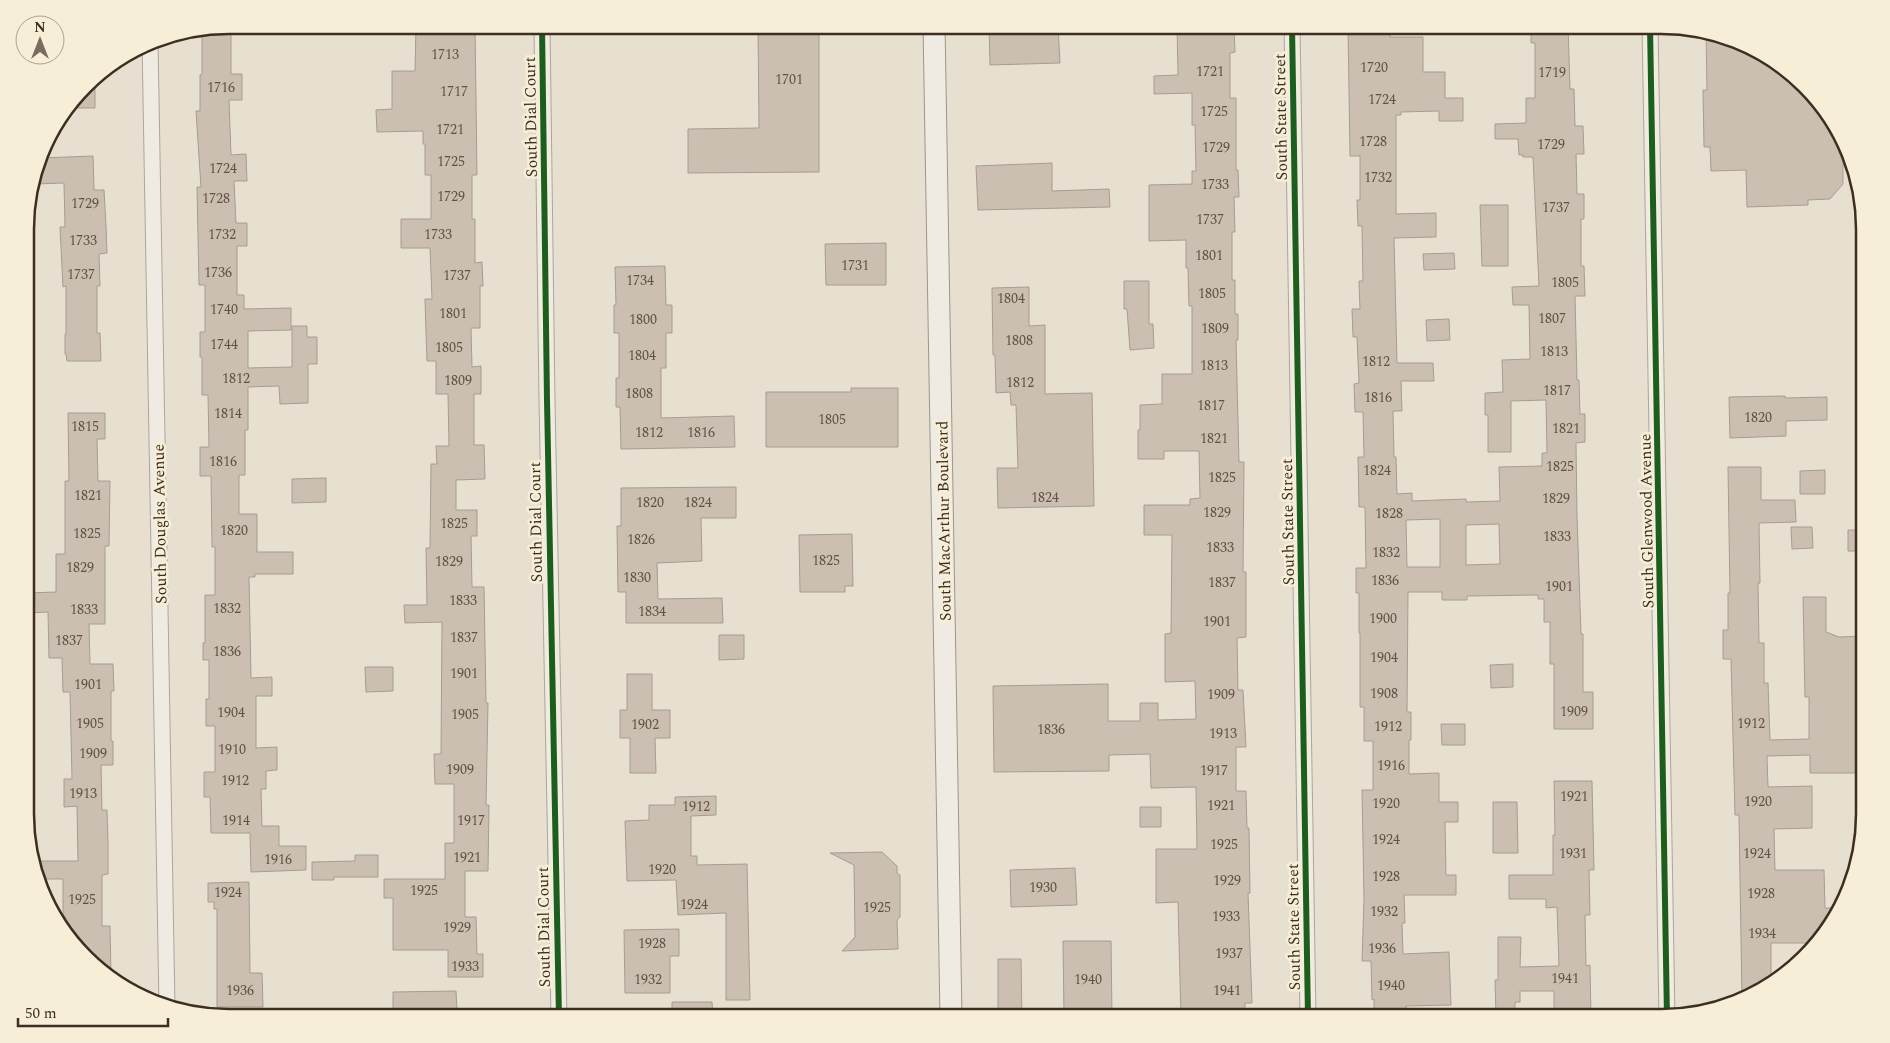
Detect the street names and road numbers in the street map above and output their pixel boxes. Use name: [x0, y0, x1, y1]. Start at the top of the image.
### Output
street label: South State Street: [1268, 53, 1294, 181]
street label: South Dial Court: [518, 56, 544, 177]
street label: South MacArthur Boulevard: [930, 421, 958, 621]
street label: South Glenwood Avenue: [1633, 434, 1661, 608]
street label: South Douglas Avenue: [147, 444, 173, 604]
street label: South State Street: [1275, 458, 1301, 586]
street label: South Dial Court: [523, 461, 549, 582]
street label: South State Street: [1281, 863, 1307, 991]
street label: South Dial Court: [531, 866, 557, 987]

